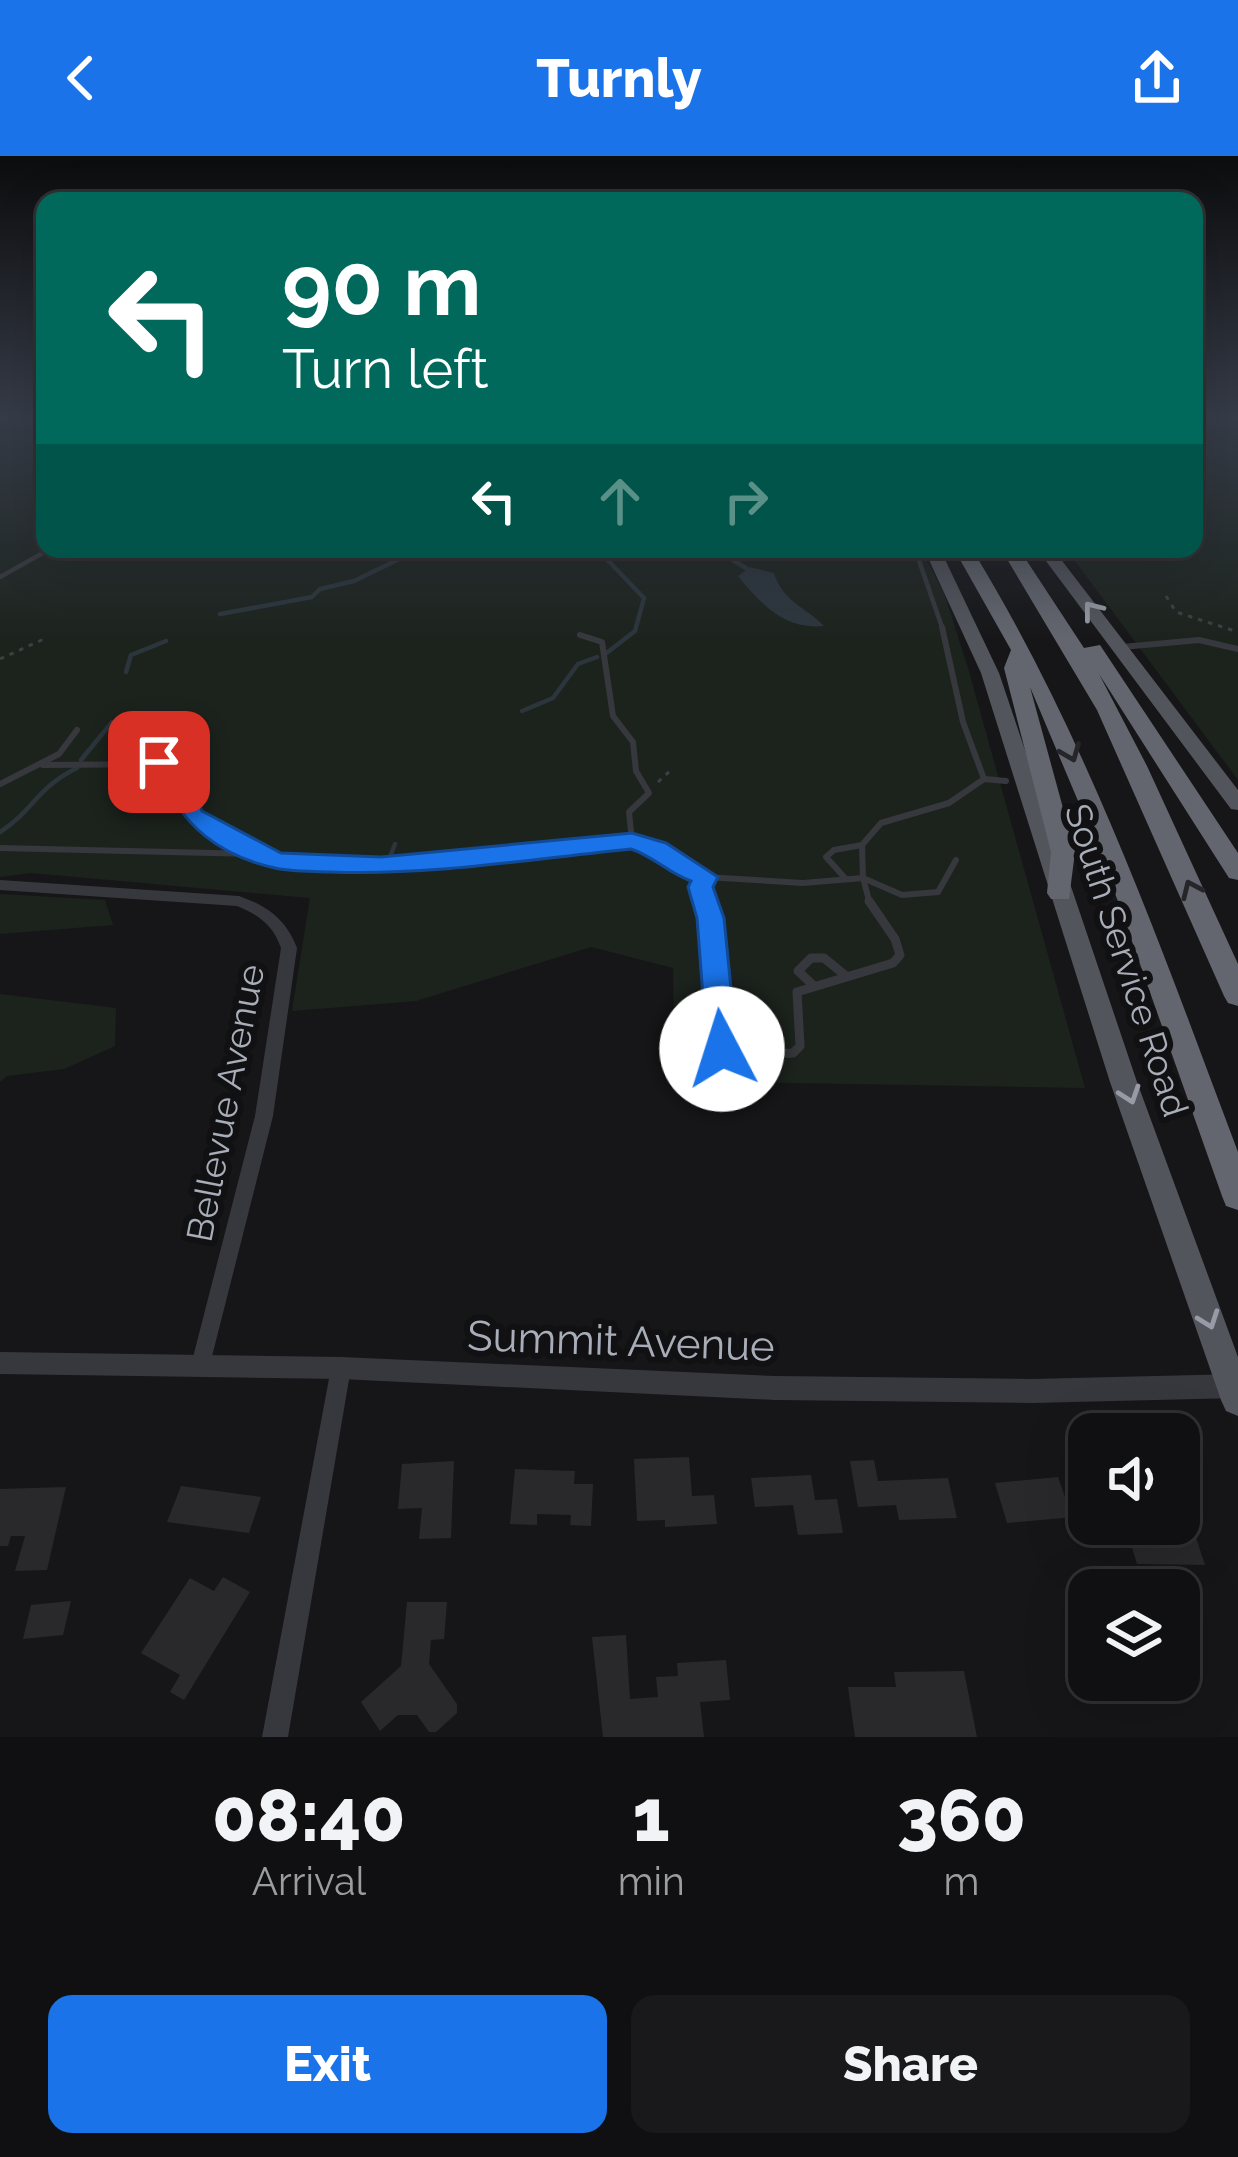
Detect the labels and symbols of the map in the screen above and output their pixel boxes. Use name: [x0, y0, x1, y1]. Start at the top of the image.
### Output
one-way arrow: [1085, 602, 1106, 624]
pin: [108, 711, 210, 813]
one-way arrow: [1057, 741, 1081, 762]
street label: South Service Road: [1057, 799, 1197, 1121]
one-way arrow: [1181, 880, 1205, 901]
street label: Bellevue Avenue: [178, 961, 272, 1245]
position arrow: [659, 986, 785, 1112]
one-way arrow: [1116, 1083, 1140, 1104]
one-way arrow: [1195, 1308, 1219, 1329]
street label: Summit Avenue: [466, 1311, 776, 1371]

